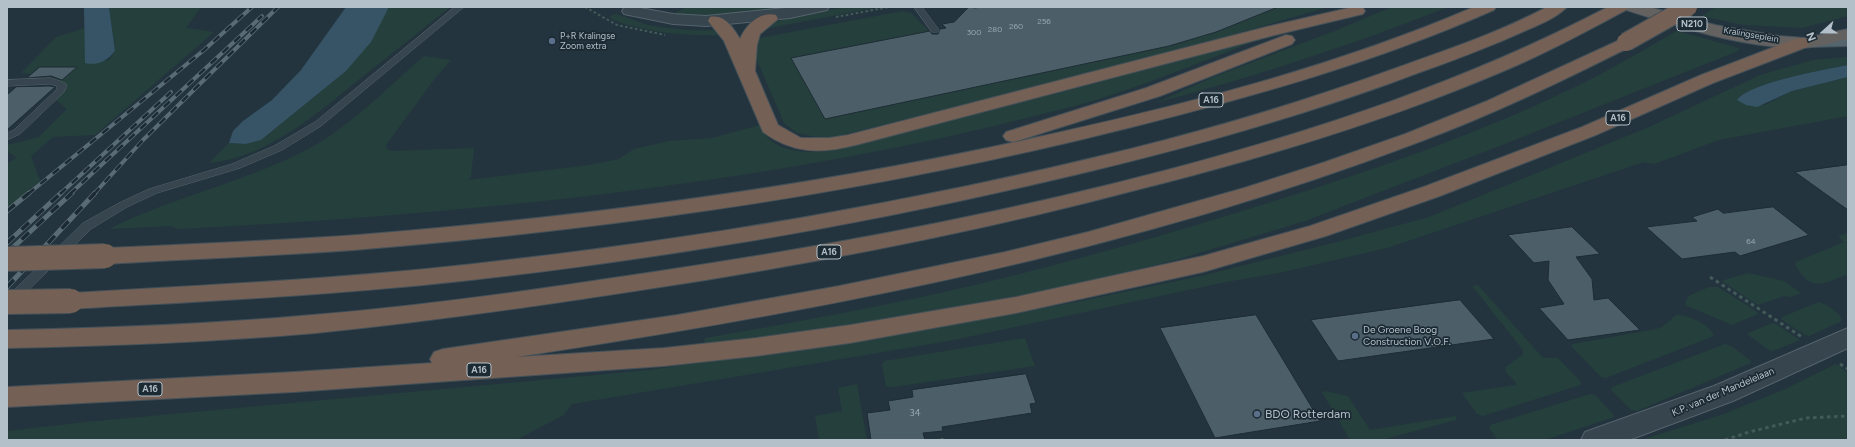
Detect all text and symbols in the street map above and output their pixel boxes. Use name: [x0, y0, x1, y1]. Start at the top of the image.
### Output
north arrow: [1803, 12, 1843, 52]
house number: 256: [1037, 17, 1051, 27]
road number: N210: [1677, 17, 1707, 31]
house number: 260: [1009, 22, 1023, 32]
house number: 280: [988, 25, 1002, 35]
street label: Kralingseplein: [1723, 25, 1779, 45]
house number: 300: [967, 28, 981, 38]
text: N: [1804, 30, 1819, 43]
place label: P+R Kralingse Zoom extra: [560, 31, 615, 52]
marker: P+R Kralingse Zoom extra: [547, 36, 557, 46]
road number: A16: [1199, 93, 1223, 107]
road number: A16: [1606, 111, 1630, 125]
house number: 64: [1746, 237, 1756, 247]
road number: A16: [817, 245, 841, 259]
place label: De Groene Boog Construction V.O.F.: [1363, 324, 1451, 348]
marker: De Groene Boog Construction V.O.F.: [1350, 331, 1360, 341]
road number: A16: [467, 363, 491, 377]
street label: K.P. van der Mandelelaan: [1670, 365, 1776, 419]
road number: A16: [138, 382, 162, 396]
house number: 34: [909, 407, 921, 419]
place label: BDO Rotterdam: [1265, 407, 1350, 421]
marker: BDO Rotterdam: [1252, 409, 1262, 419]

